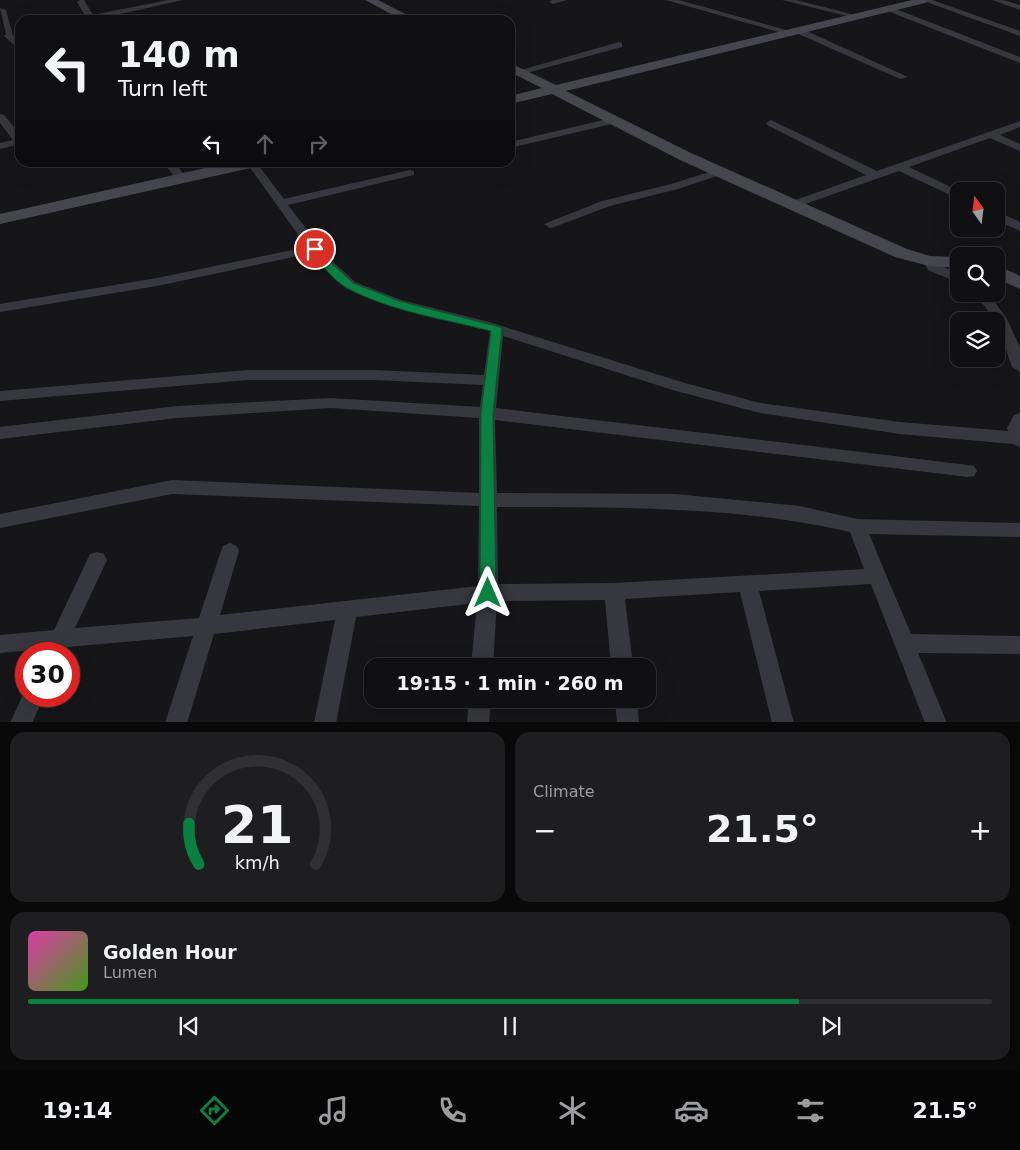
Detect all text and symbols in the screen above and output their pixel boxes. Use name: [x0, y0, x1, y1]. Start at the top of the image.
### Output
icon: left: [35, 35, 100, 100]
text: 140 m: [118, 35, 240, 75]
text: Turn left: [118, 76, 207, 101]
icon: left: [198, 130, 226, 158]
icon: ahead: [251, 130, 279, 158]
icon: right: [304, 130, 332, 158]
north arrow: [950, 182, 1005, 238]
map controls: [950, 182, 1005, 367]
pin: [294, 228, 336, 270]
icon: arrive: [301, 235, 329, 263]
button: search: [950, 247, 1005, 302]
button: layers: [950, 312, 1005, 367]
position arrow: [461, 566, 513, 618]
speed limit sign: 30: [15, 642, 80, 707]
text: 19:15 · 1 min · 260 m: [396, 672, 624, 694]
text: Climate: [533, 782, 595, 801]
text: 21: [221, 795, 294, 855]
text: 21.5°: [706, 807, 819, 851]
text: −: [533, 814, 556, 847]
text: +: [969, 814, 992, 847]
text: km/h: [235, 852, 280, 873]
text: Golden Hour: [103, 941, 237, 963]
text: Lumen: [103, 963, 157, 982]
icon: previous: [175, 1012, 203, 1040]
icon: pause: [496, 1012, 524, 1040]
icon: next: [817, 1012, 845, 1040]
icon: directions: [197, 1093, 232, 1128]
icon: music: [316, 1093, 351, 1128]
icon: phone: [435, 1093, 470, 1128]
icon: climate: [555, 1093, 590, 1128]
icon: car: [674, 1093, 709, 1128]
icon: filters: [793, 1093, 828, 1128]
text: 19:14: [42, 1098, 112, 1123]
text: 21.5°: [912, 1098, 978, 1123]

